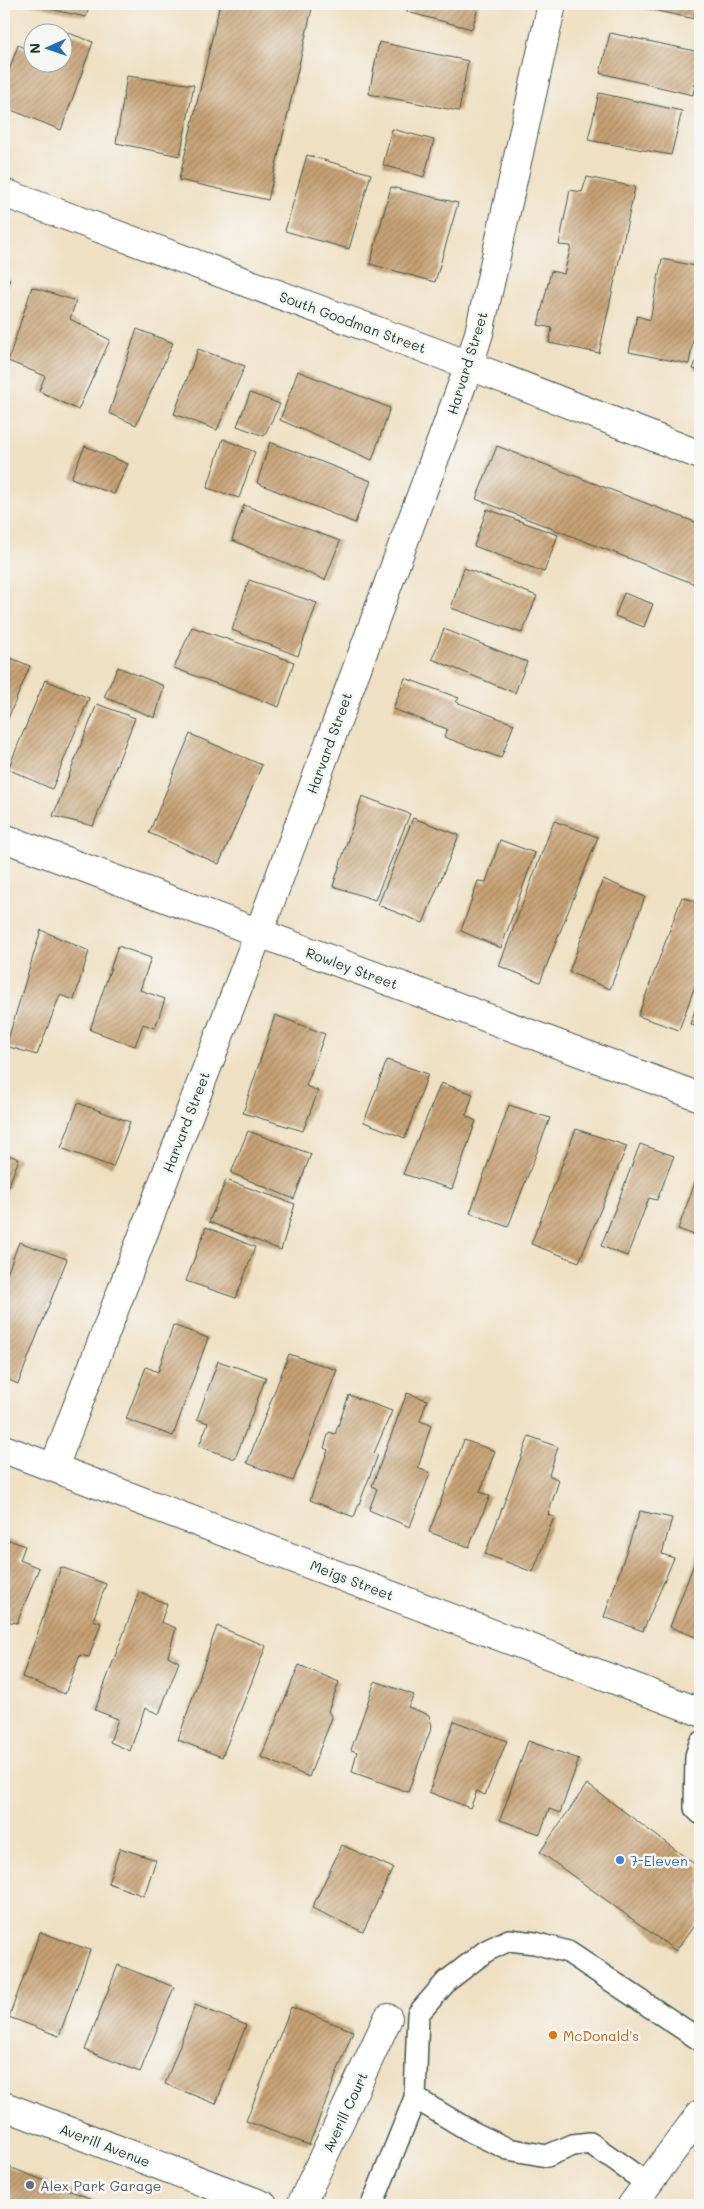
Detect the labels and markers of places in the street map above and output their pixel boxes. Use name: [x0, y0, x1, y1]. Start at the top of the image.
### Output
place label: 7-Eleven: [630, 1851, 688, 1870]
marker: 7-Eleven: [614, 1854, 626, 1866]
place label: McDonald's: [563, 2026, 639, 2045]
marker: McDonald's: [547, 2029, 559, 2041]
place label: Alex Park Garage: [40, 2176, 161, 2195]
marker: Alex Park Garage: [24, 2179, 36, 2191]

